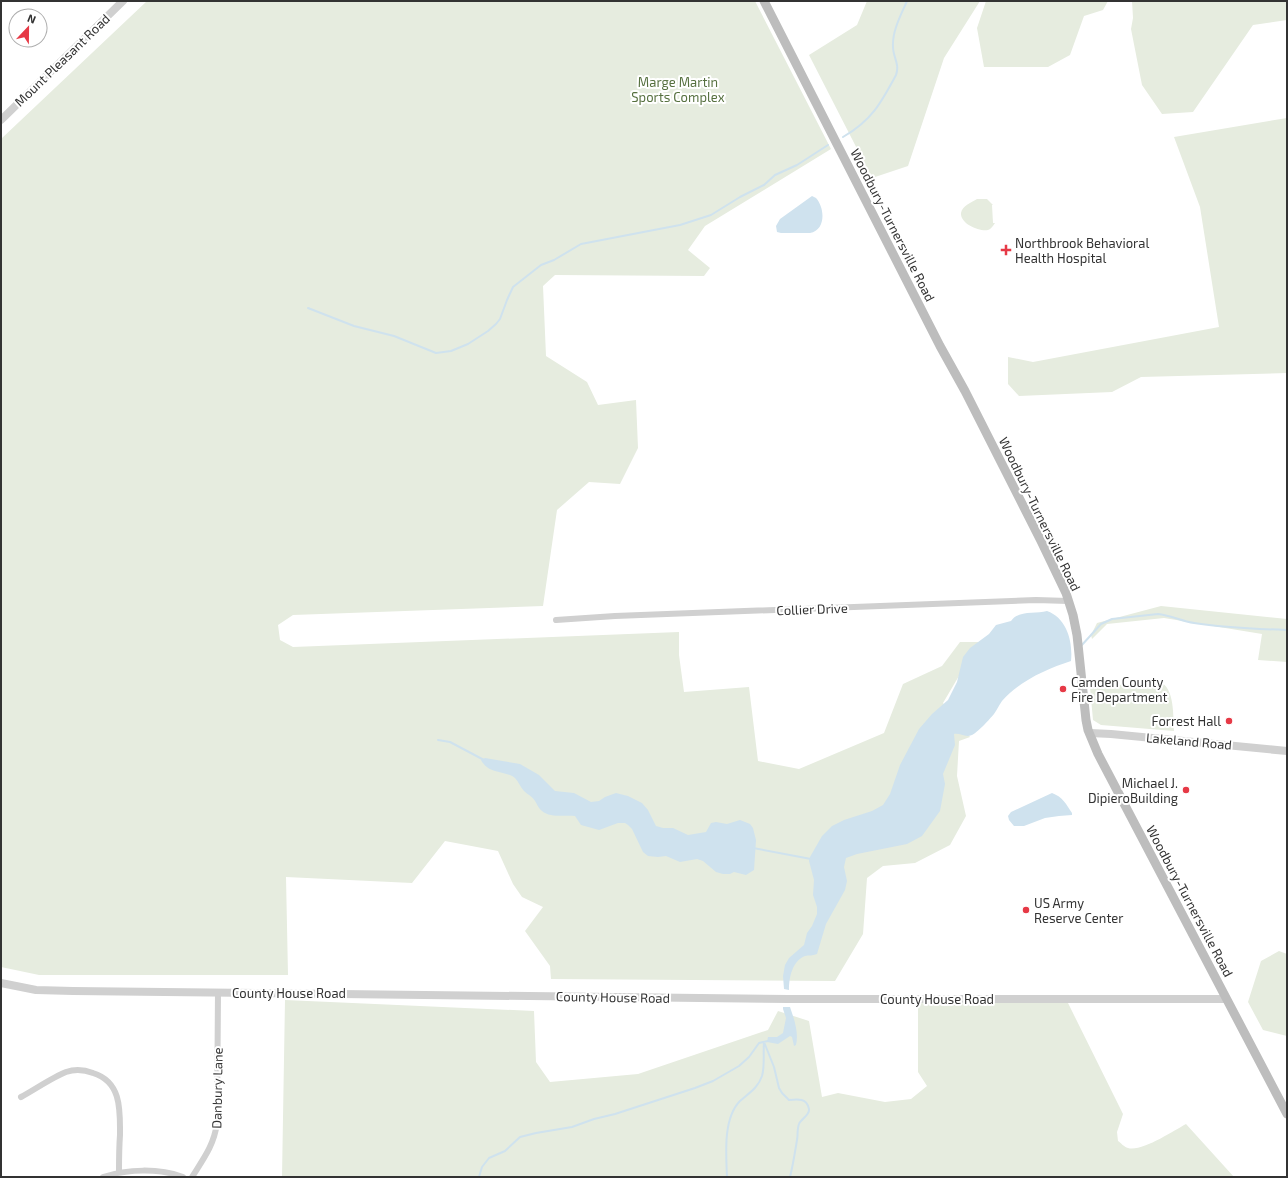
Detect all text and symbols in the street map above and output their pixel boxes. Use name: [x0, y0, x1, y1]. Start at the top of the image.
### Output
north arrow: [8, 8, 48, 48]
street label: Mount Pleasant Road: [11, 10, 113, 110]
text: N: [26, 11, 38, 26]
park label: Marge Martin Sports Complex: [631, 74, 725, 105]
street label: Woodbury-Turnersville Road: [847, 146, 939, 304]
place label: Northbrook Behavioral Health Hospital: [1015, 235, 1149, 266]
marker: Northbrook Behavioral Health Hospital: [1000, 244, 1012, 256]
street label: Woodbury-Turnersville Road: [996, 434, 1084, 594]
street label: Collier Drive: [776, 600, 848, 618]
place label: Camden County Fire Department: [1071, 674, 1168, 705]
marker: Camden County Fire Department: [1058, 684, 1068, 694]
place label: Forrest Hall: [1152, 713, 1221, 729]
marker: Forrest Hall: [1224, 716, 1234, 726]
street label: Lakeland Road: [1145, 729, 1233, 753]
place label: Michael J. DipieroBuilding: [1088, 775, 1178, 806]
marker: Michael J. DipieroBuilding: [1181, 785, 1191, 795]
street label: Woodbury-Turnersville Road: [1143, 822, 1237, 980]
place label: US Army Reserve Center: [1034, 895, 1124, 926]
marker: US Army Reserve Center: [1021, 905, 1031, 915]
street label: County House Road: [232, 985, 346, 1001]
street label: County House Road: [556, 988, 670, 1006]
street label: County House Road: [880, 991, 994, 1007]
street label: Danbury Lane: [208, 1047, 226, 1129]

